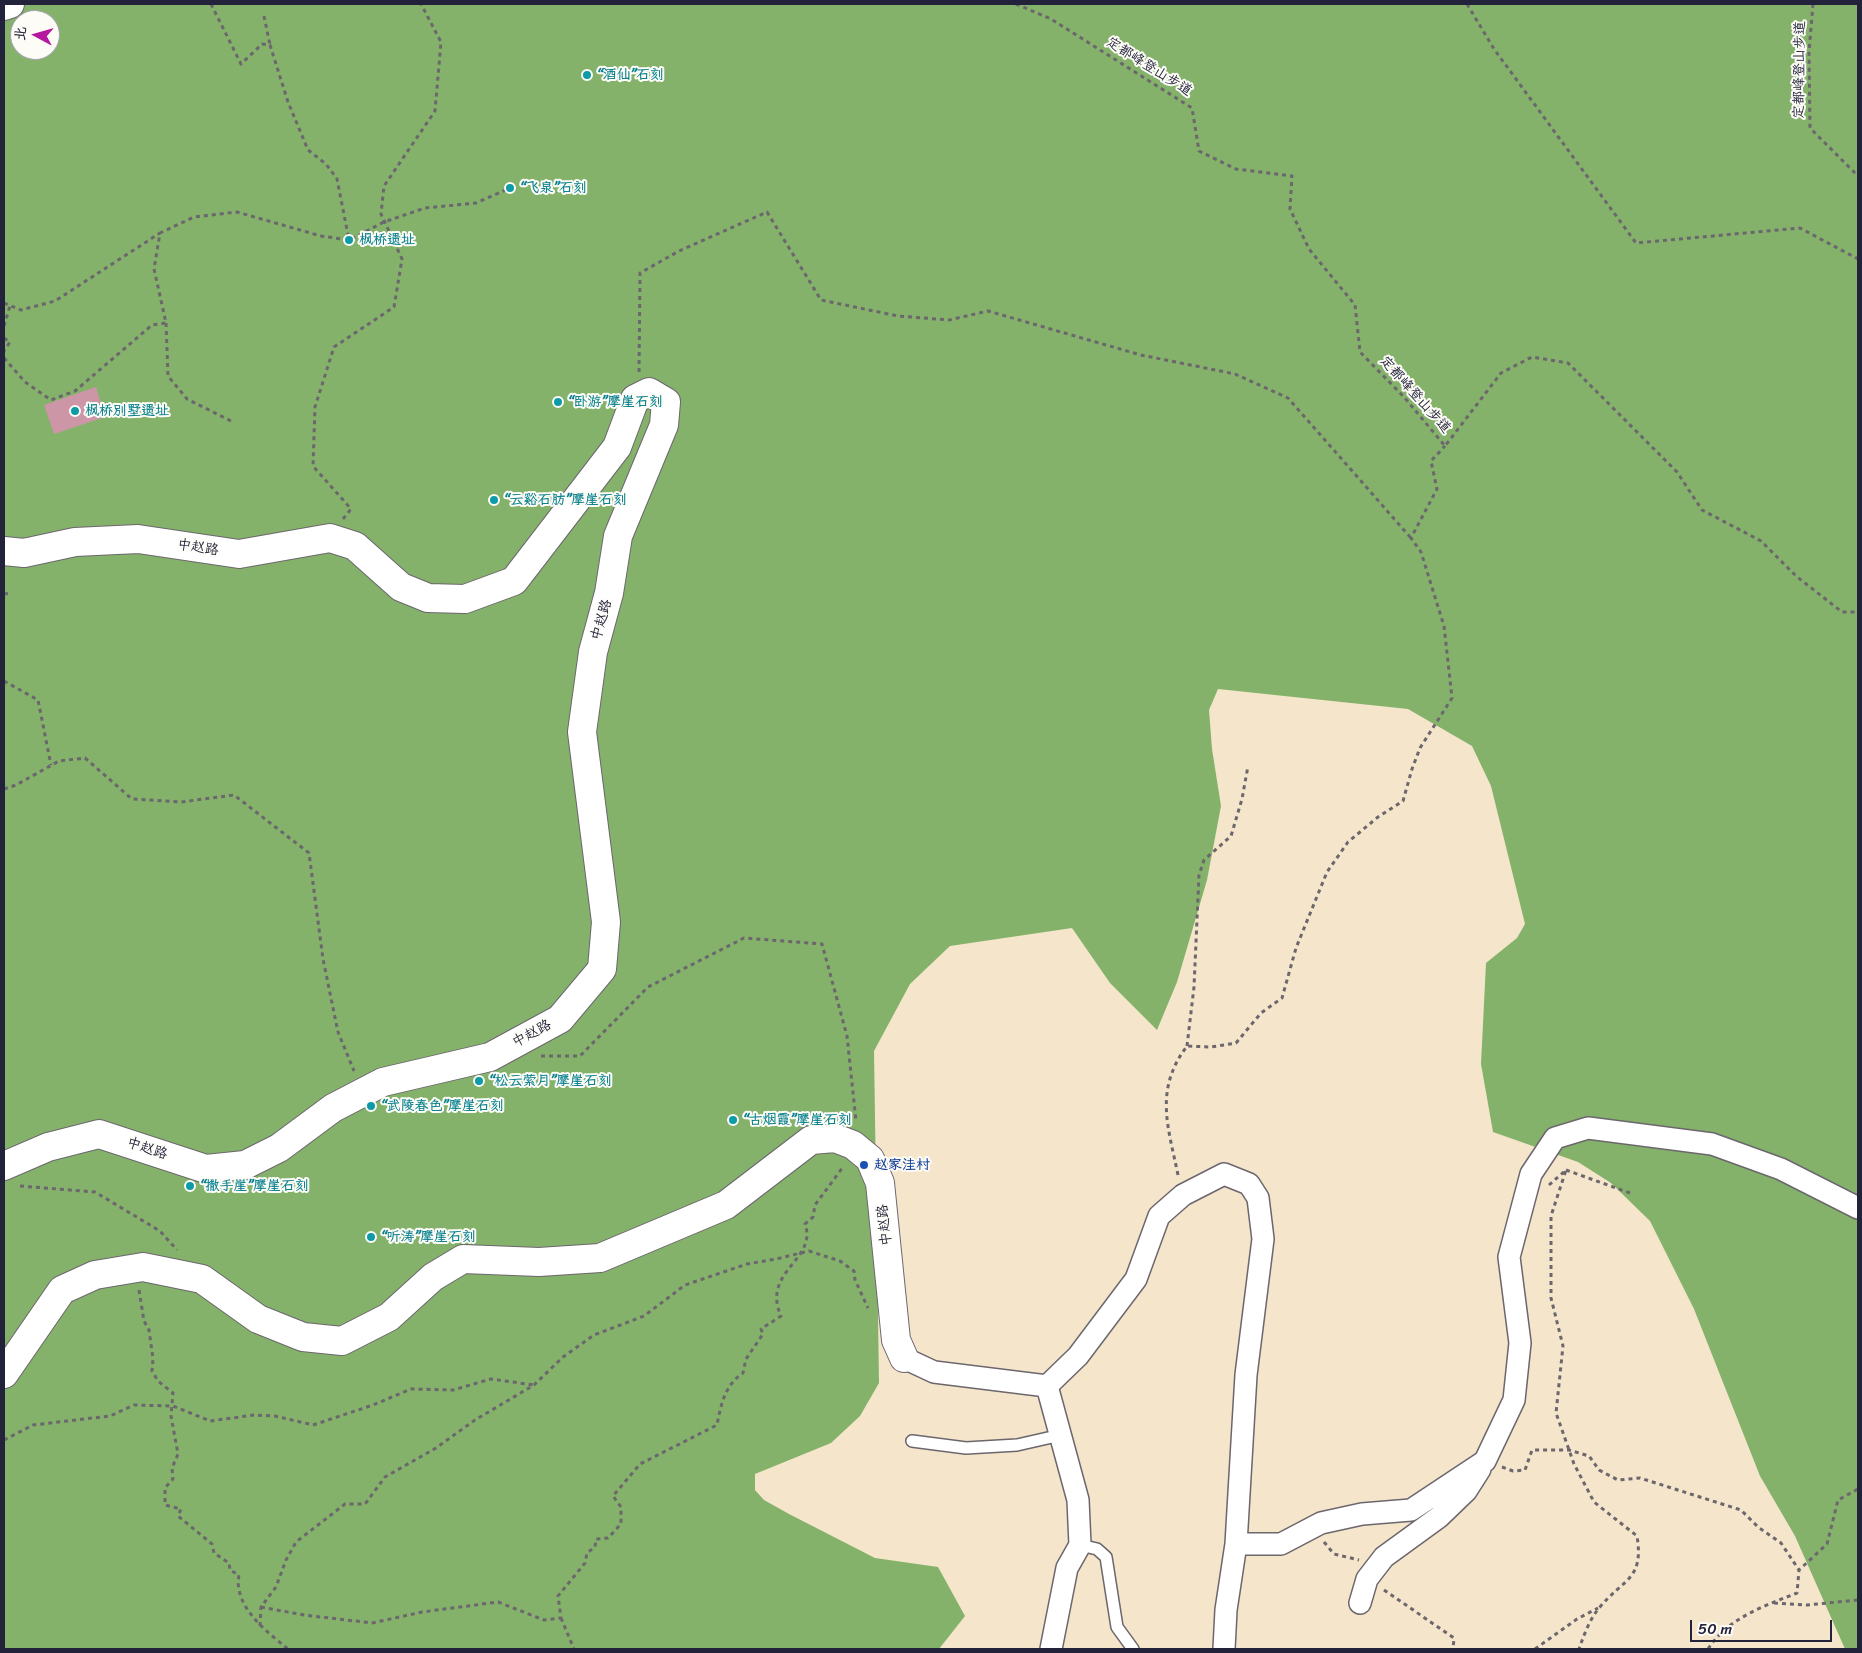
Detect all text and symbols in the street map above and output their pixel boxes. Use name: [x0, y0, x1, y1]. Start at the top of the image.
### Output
north arrow: [10, 10, 60, 60]
street label: 定都峰登山步道: [1791, 21, 1809, 119]
text: 北: [7, 25, 34, 42]
street label: 定都峰登山步道: [1103, 34, 1195, 100]
place label: “酒仙”石刻: [597, 67, 664, 83]
marker: “酒仙”石刻: [581, 69, 593, 81]
place label: “飞泉”石刻: [520, 180, 587, 196]
marker: “飞泉”石刻: [504, 182, 516, 194]
place label: 枫桥遗址: [359, 232, 415, 248]
marker: 枫桥遗址: [343, 234, 355, 246]
street label: 定都峰登山步道: [1376, 353, 1454, 437]
place label: “卧游”摩崖石刻: [568, 394, 663, 410]
marker: “卧游”摩崖石刻: [552, 396, 564, 408]
place label: 枫桥别墅遗址: [85, 403, 169, 419]
marker: 枫桥别墅遗址: [69, 405, 81, 417]
place label: “云谿石肪”摩崖石刻: [504, 492, 627, 508]
marker: “云谿石肪”摩崖石刻: [488, 494, 500, 506]
street label: 中赵路: [176, 536, 220, 560]
street label: 中赵路: [588, 597, 616, 643]
street label: 中赵路: [510, 1017, 554, 1051]
place label: “松云萦月”摩崖石刻: [489, 1073, 612, 1089]
marker: “松云萦月”摩崖石刻: [473, 1075, 485, 1087]
place label: “武陵春色”摩崖石刻: [381, 1098, 504, 1114]
marker: “武陵春色”摩崖石刻: [365, 1100, 377, 1112]
place label: “古烟霞”摩崖石刻: [743, 1112, 852, 1128]
marker: “古烟霞”摩崖石刻: [727, 1114, 739, 1126]
street label: 中赵路: [124, 1135, 170, 1163]
place label: 赵家洼村: [874, 1157, 930, 1173]
marker: 赵家洼村: [858, 1159, 870, 1171]
place label: “撒手崖”摩崖石刻: [200, 1178, 309, 1194]
marker: “撒手崖”摩崖石刻: [184, 1180, 196, 1192]
street label: 中赵路: [874, 1203, 896, 1247]
place label: “听涛”摩崖石刻: [381, 1229, 476, 1245]
marker: “听涛”摩崖石刻: [365, 1231, 377, 1243]
scale bar: [1692, 1610, 1834, 1642]
text: 50 m: [1698, 1616, 1732, 1642]

